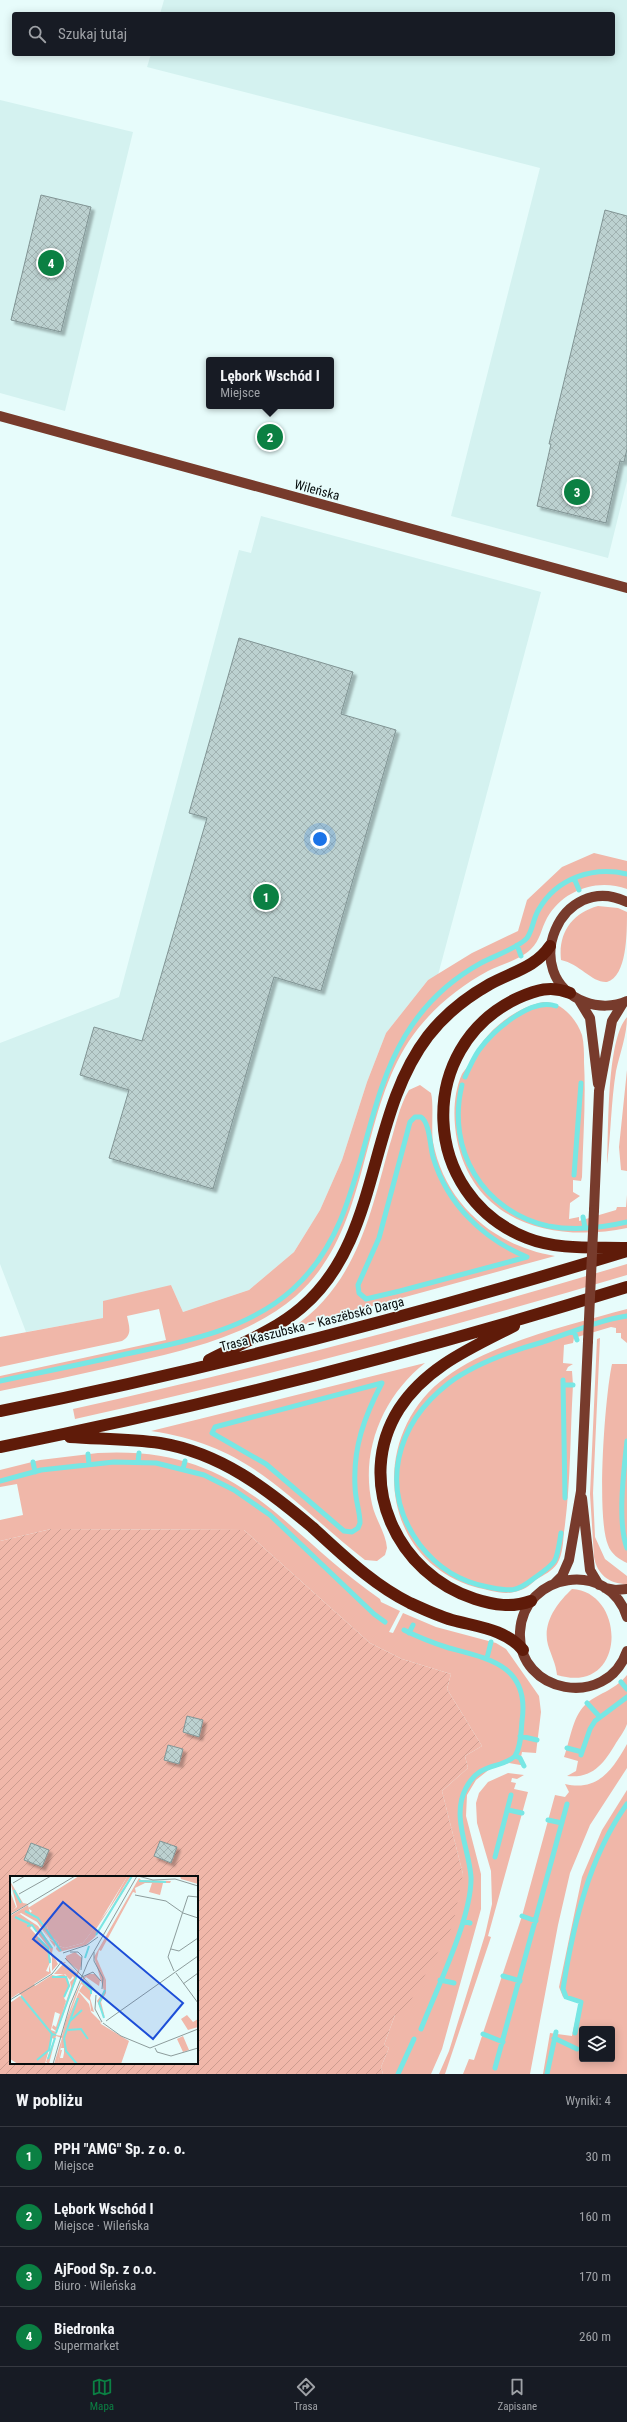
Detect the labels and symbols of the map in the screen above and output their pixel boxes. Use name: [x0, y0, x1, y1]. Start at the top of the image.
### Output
pin: 4: [38, 248, 64, 278]
pin: 2: [257, 422, 283, 452]
street label: Wileńska: [293, 477, 341, 503]
pin: 3: [564, 477, 590, 507]
your location: [310, 829, 330, 849]
pin: 1: [253, 882, 279, 912]
street label: Trasa Kaszubska – Kaszëbskô Darga: [218, 1294, 406, 1354]
inset map: [10, 1876, 198, 2064]

